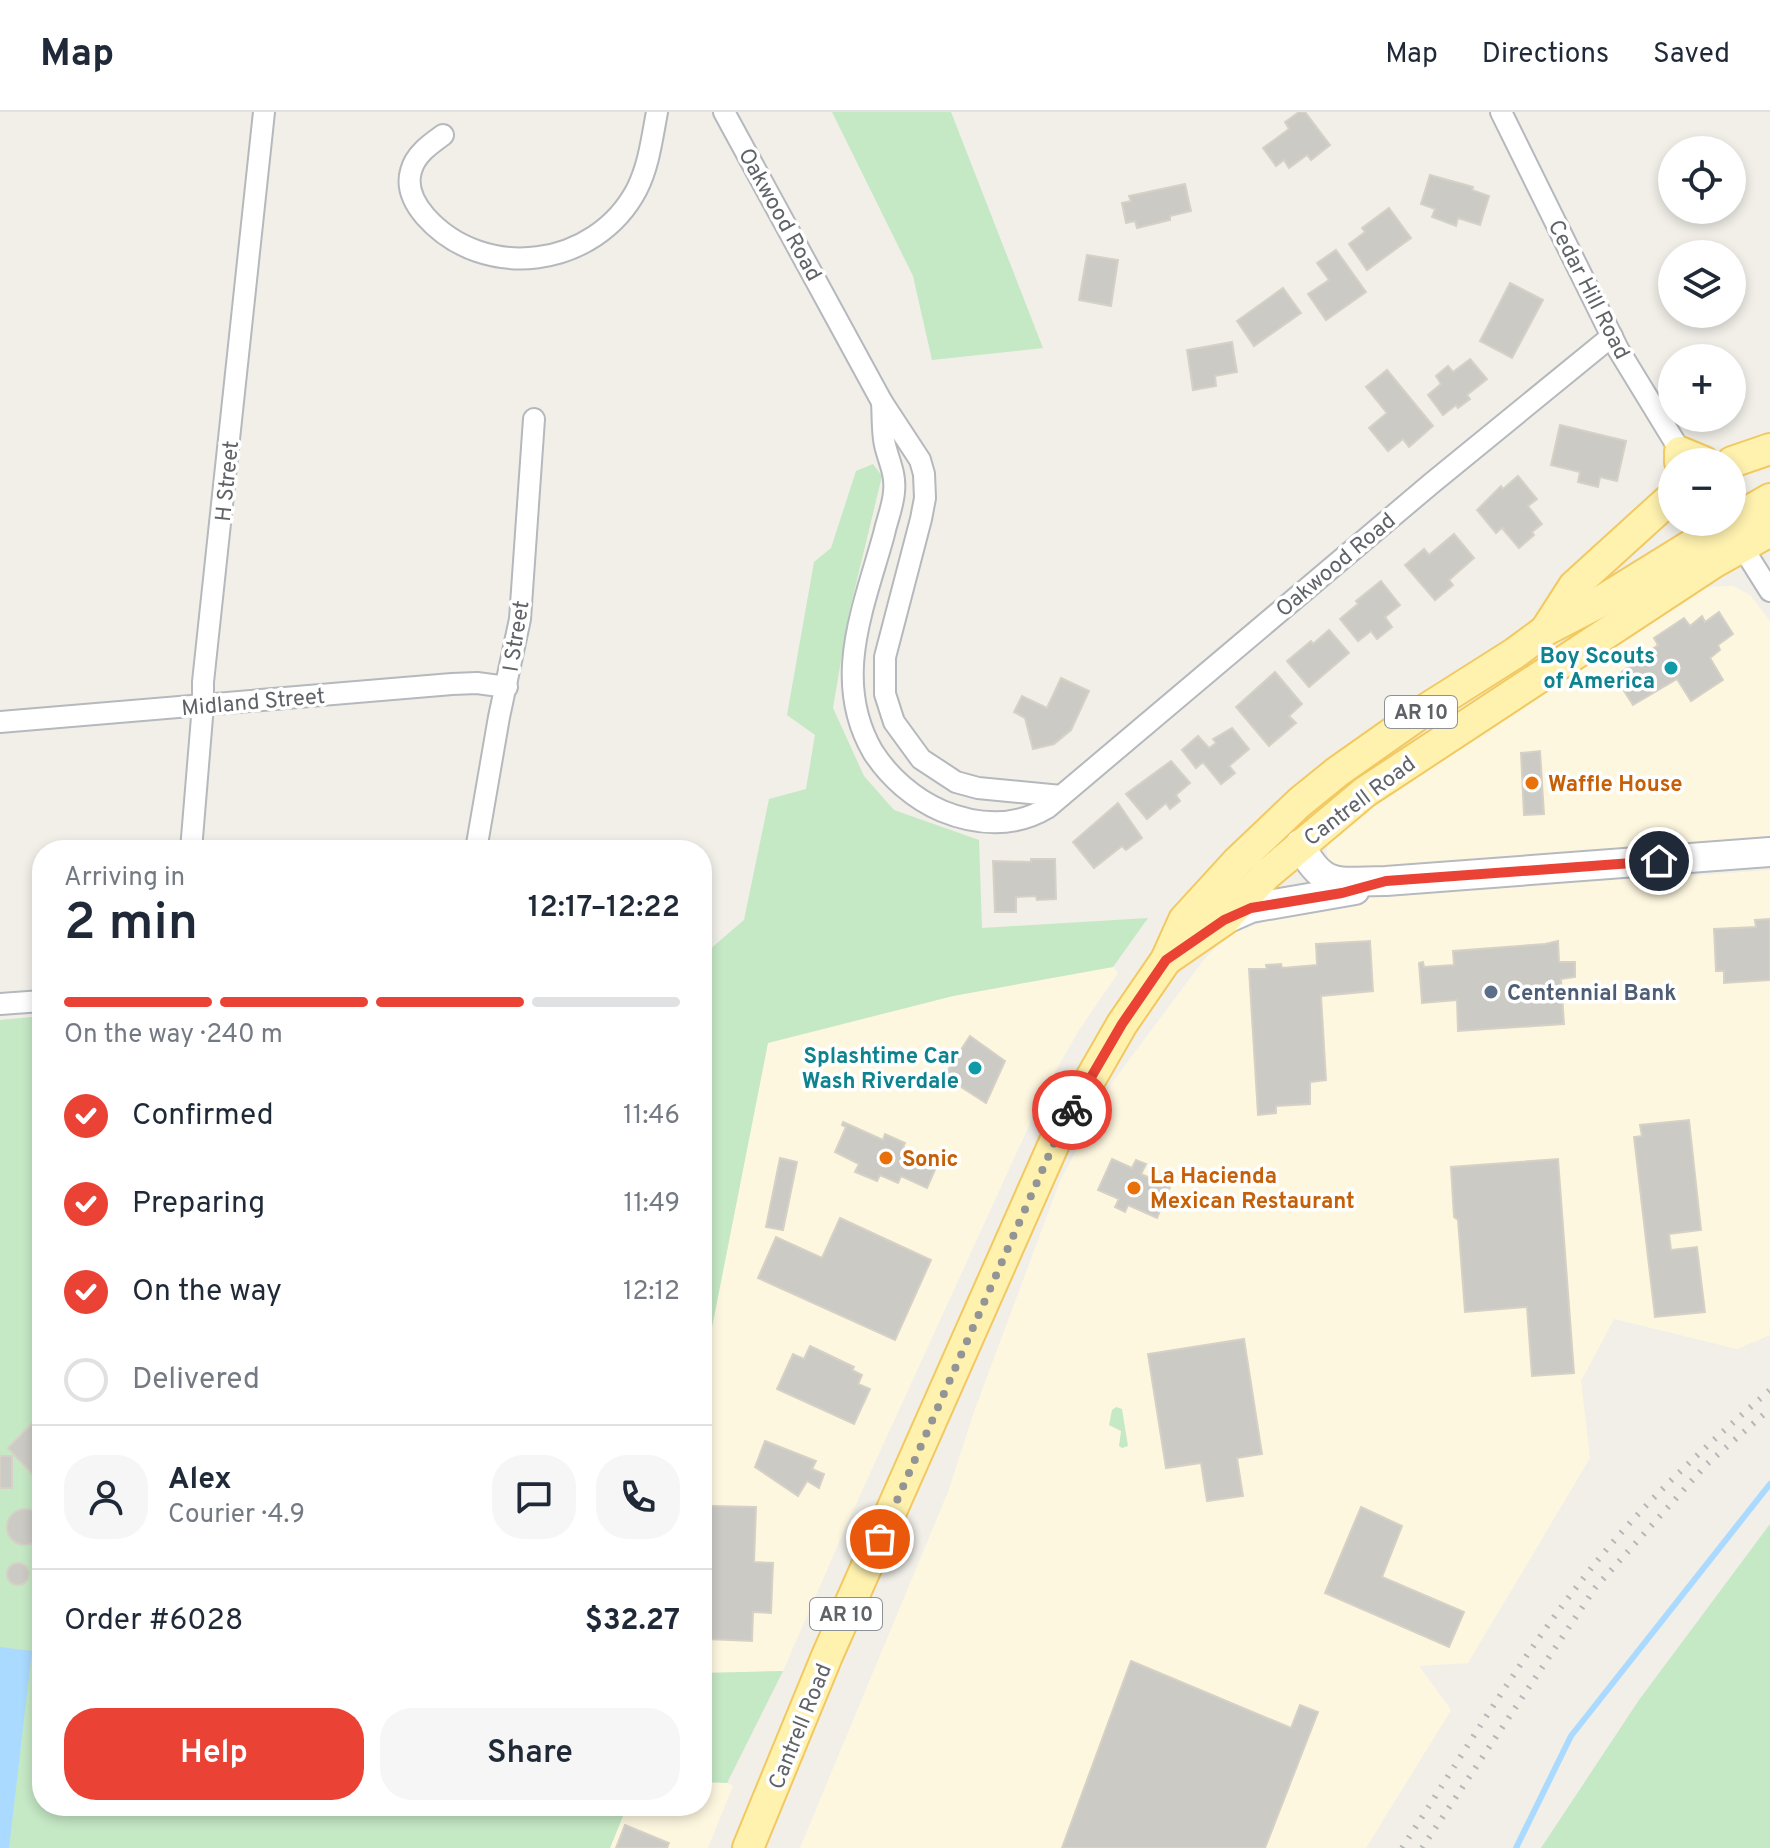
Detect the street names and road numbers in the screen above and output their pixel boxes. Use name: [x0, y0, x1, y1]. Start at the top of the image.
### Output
street label: Oakwood Road: [731, 144, 826, 286]
street label: Cedar Hill Road: [1541, 216, 1635, 364]
street label: H Street: [211, 440, 246, 523]
street label: Oakwood Road: [1271, 508, 1402, 624]
street label: I Street: [499, 599, 536, 674]
street label: Midland Street: [180, 684, 326, 723]
road number: AR 10: [1385, 696, 1457, 728]
street label: Cantrell Road: [1299, 751, 1422, 853]
road number: AR 10: [810, 1598, 882, 1630]
street label: Cantrell Road: [764, 1660, 839, 1794]

